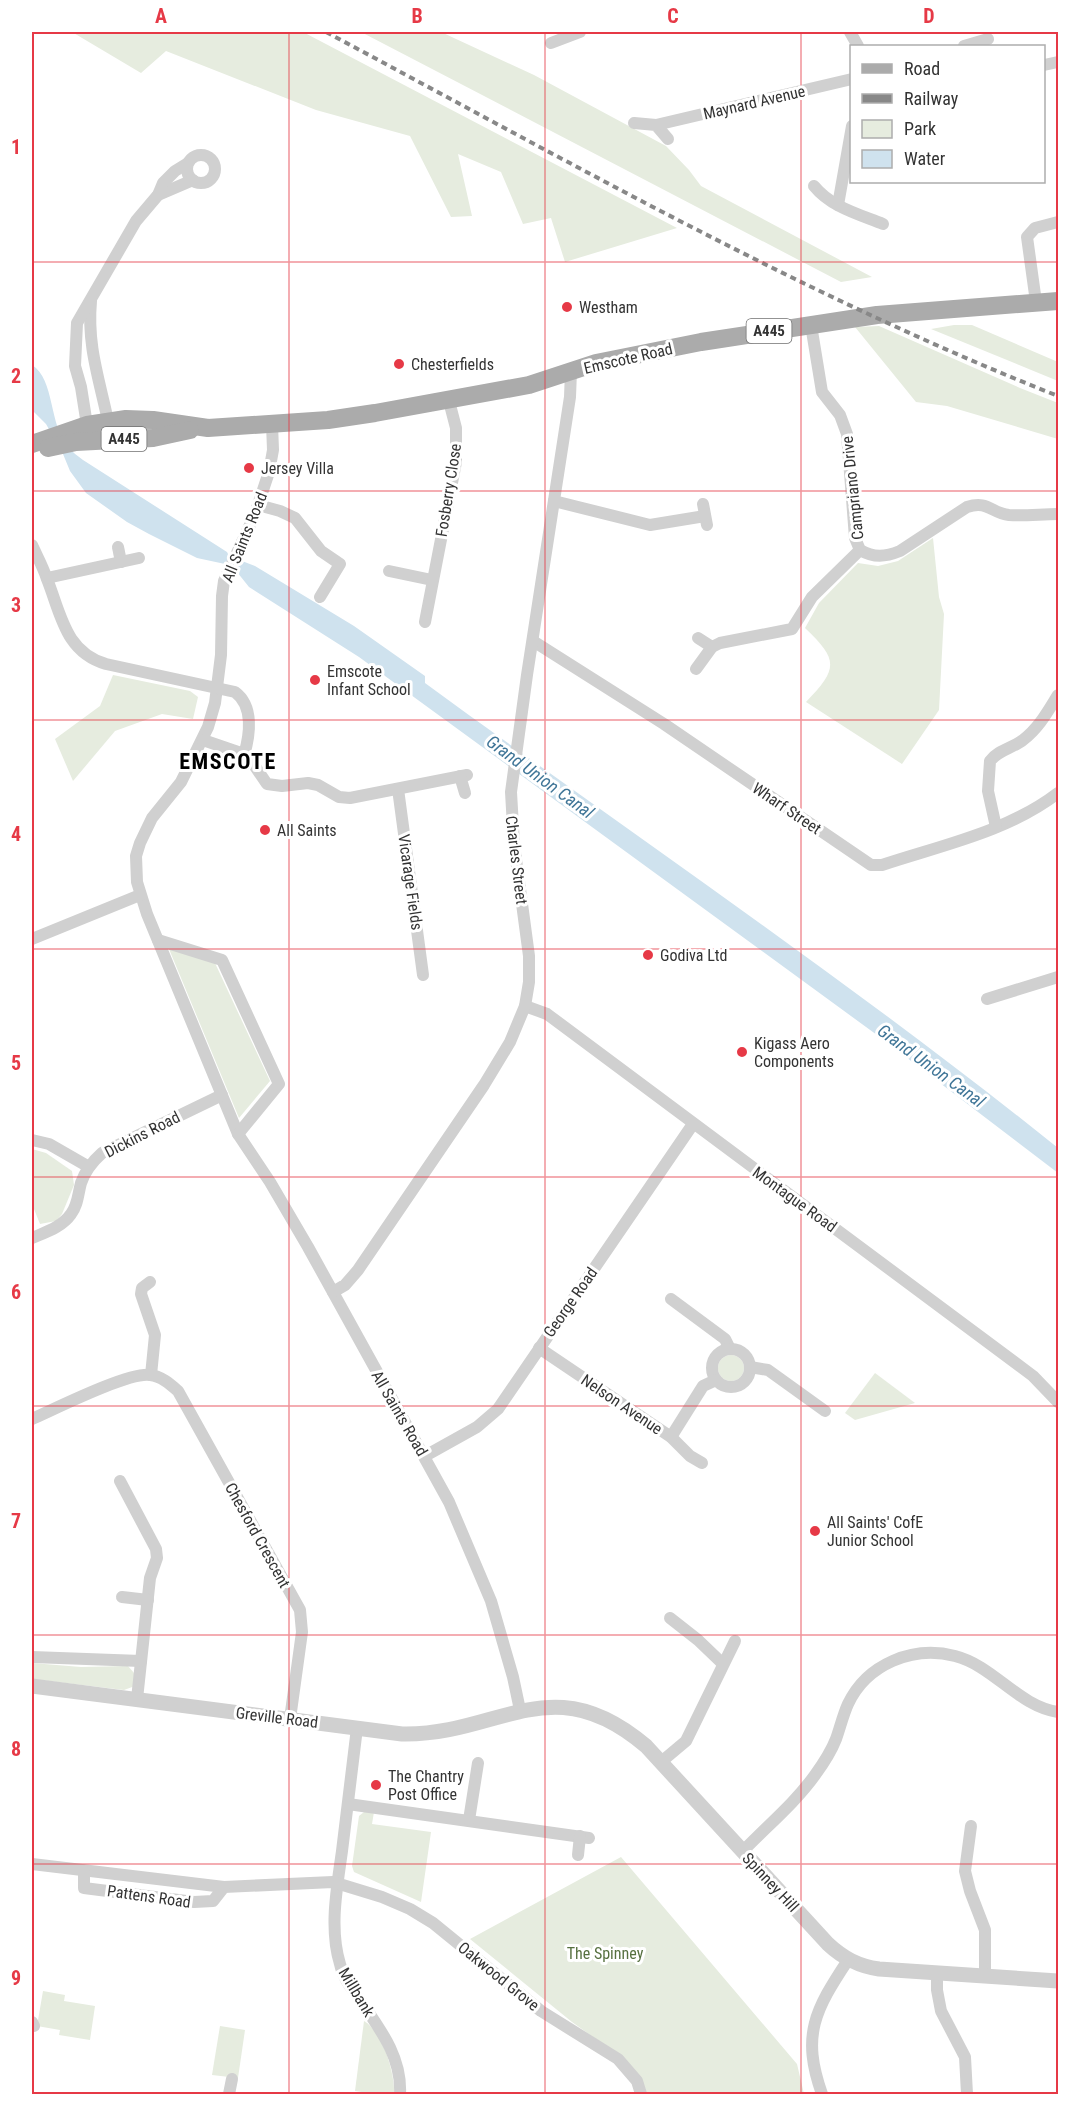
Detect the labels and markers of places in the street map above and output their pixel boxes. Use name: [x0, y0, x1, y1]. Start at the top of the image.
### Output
place label: Westham: [579, 298, 638, 317]
marker: Westham: [560, 300, 574, 314]
place label: Chesterfields: [411, 355, 494, 374]
marker: Chesterfields: [392, 357, 406, 371]
place label: Jersey Villa: [261, 459, 334, 478]
marker: Jersey Villa: [242, 461, 256, 475]
place label: Emscote Infant School: [327, 662, 411, 699]
marker: Emscote Infant School: [308, 673, 322, 687]
place label: All Saints: [277, 821, 337, 840]
marker: All Saints: [258, 823, 272, 837]
place label: Godiva Ltd: [660, 946, 727, 965]
marker: Godiva Ltd: [641, 948, 655, 962]
place label: Kigass Aero Components: [754, 1034, 834, 1071]
marker: Kigass Aero Components: [735, 1045, 749, 1059]
place label: All Saints' CofE Junior School: [827, 1513, 923, 1550]
marker: All Saints' CofE Junior School: [808, 1524, 822, 1538]
place label: The Chantry Post Office: [388, 1767, 464, 1804]
marker: The Chantry Post Office: [369, 1778, 383, 1792]

